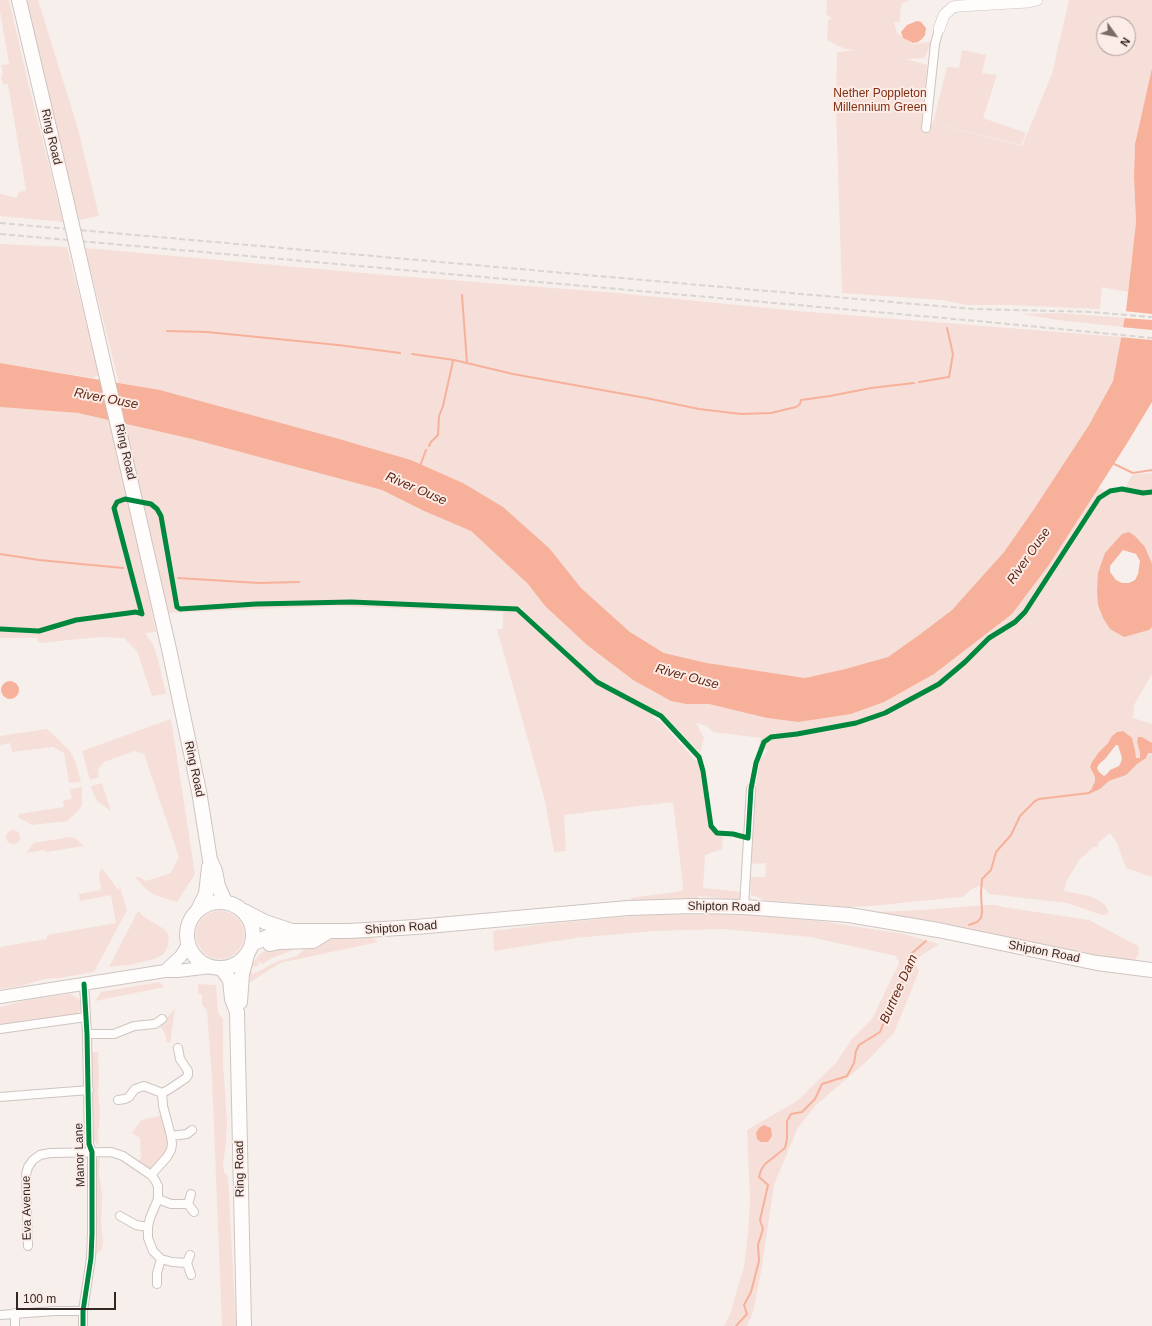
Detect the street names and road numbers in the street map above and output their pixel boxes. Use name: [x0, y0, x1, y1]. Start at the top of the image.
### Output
street label: Ring Road: [38, 108, 64, 166]
street label: Ring Road: [112, 423, 138, 481]
street label: Ring Road: [181, 740, 207, 798]
street label: Shipton Road: [688, 899, 760, 915]
street label: Shipton Road: [364, 918, 438, 938]
street label: Shipton Road: [1007, 938, 1081, 966]
street label: Manor Lane: [72, 1123, 88, 1187]
street label: Ring Road: [232, 1141, 248, 1197]
street label: Eva Avenue: [19, 1176, 35, 1240]

